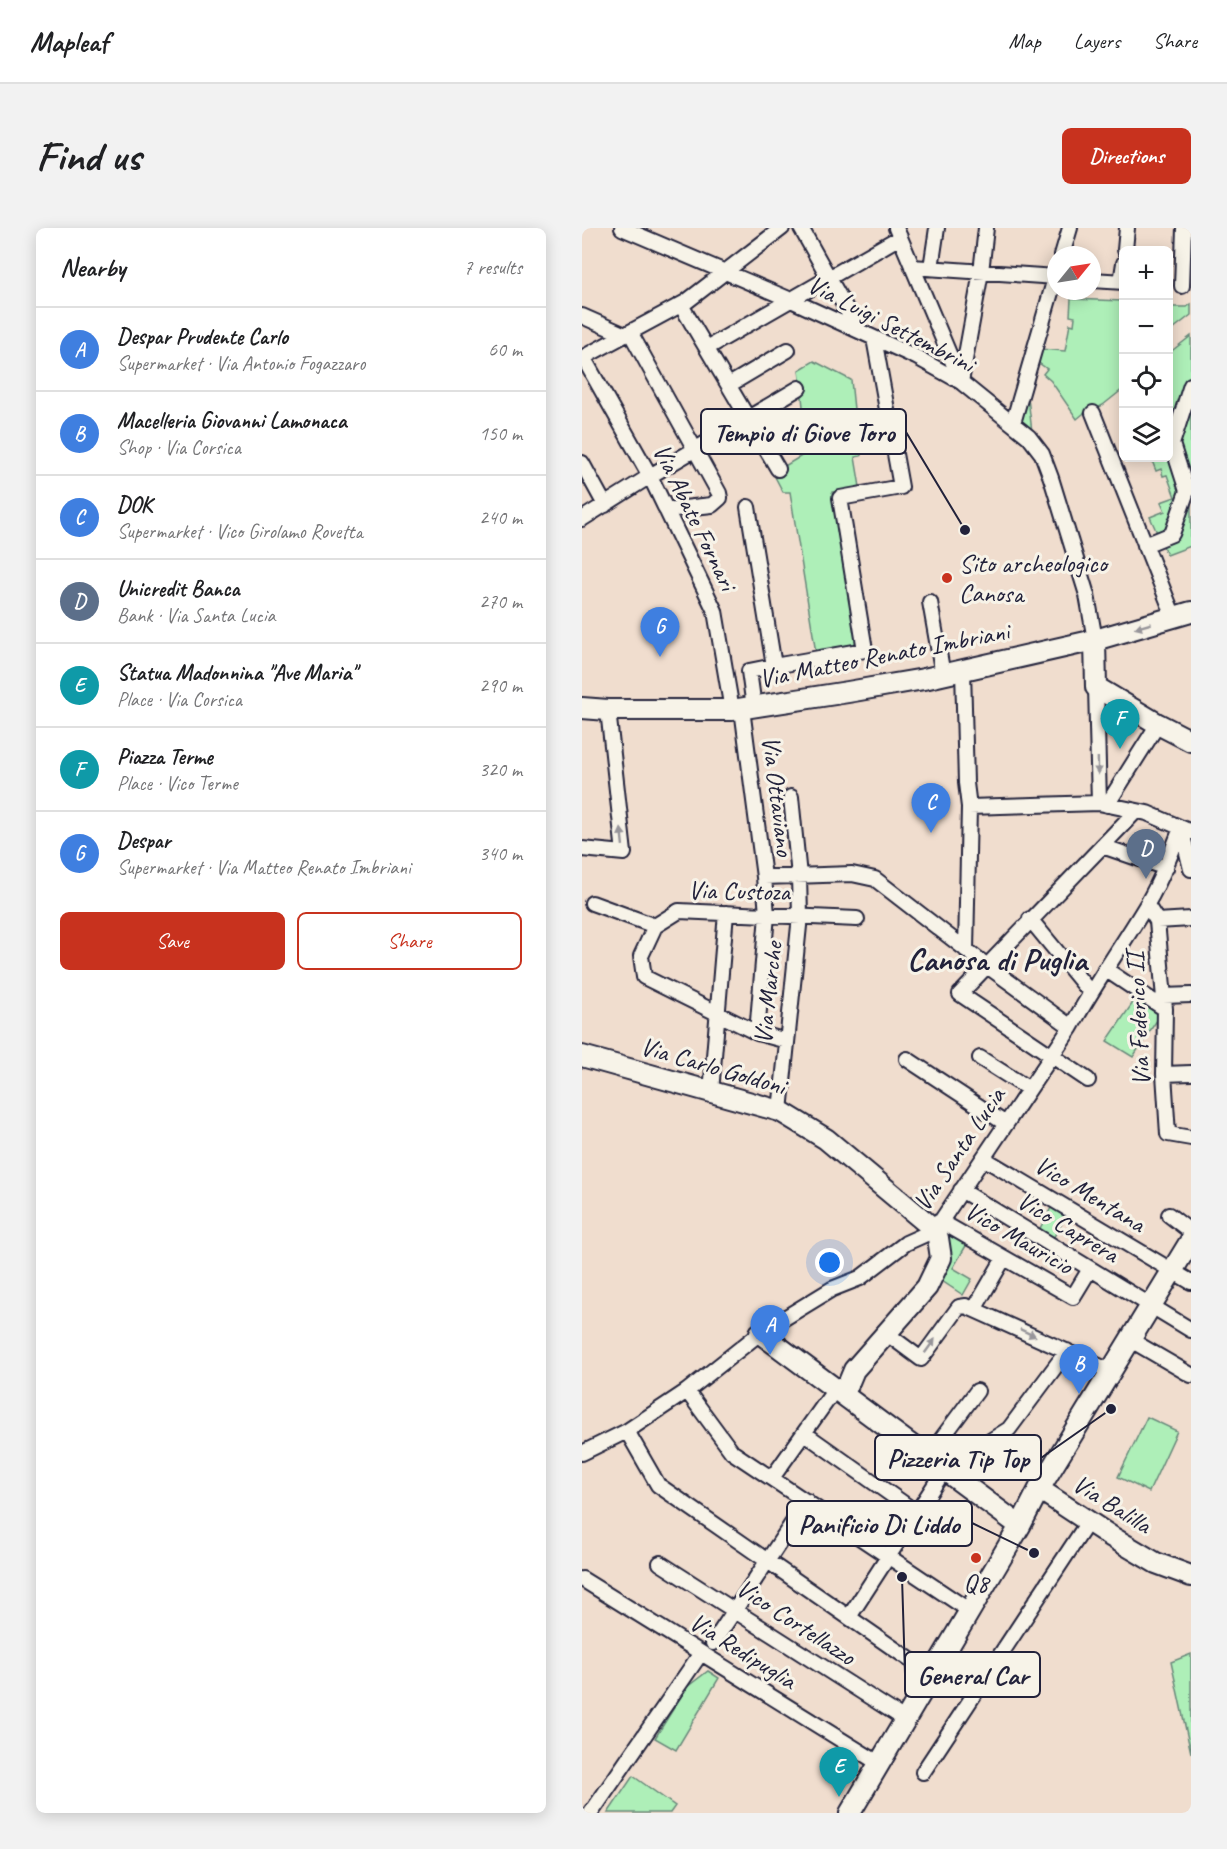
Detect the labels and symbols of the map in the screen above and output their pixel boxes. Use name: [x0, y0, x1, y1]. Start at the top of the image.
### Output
north arrow: [1047, 246, 1101, 300]
street label: Via Luigi Settembrini: [802, 268, 983, 382]
callout: Tempio di Giove Toro: [701, 409, 906, 454]
text: Tempio di Giove Toro: [713, 415, 897, 449]
street label: Via Abate Fornari: [645, 438, 746, 599]
place label: Sito archeologico Canosa: [959, 547, 1109, 610]
marker: Sito archeologico Canosa: [940, 571, 954, 585]
pin: G: [640, 608, 680, 657]
street label: Via Matteo Renato Imbriani: [756, 614, 1015, 695]
one-way arrow: [1134, 622, 1152, 631]
pin: F: [1100, 700, 1140, 749]
street label: Via Ottaviano: [754, 734, 802, 860]
one-way arrow: [1093, 757, 1103, 776]
pin: C: [912, 784, 950, 833]
one-way arrow: [617, 827, 627, 846]
pin: D: [1126, 830, 1166, 879]
street label: Via Custoza: [688, 874, 792, 908]
street label: Via Marche: [746, 938, 790, 1046]
district label: Canosa di Puglia: [907, 939, 1089, 980]
street label: Via Federico II: [1118, 946, 1158, 1087]
street label: Via Carlo Goldoni: [637, 1030, 792, 1103]
street label: Via Santa Lucia: [906, 1079, 1013, 1217]
street label: Vico Mentana: [1029, 1148, 1153, 1241]
street label: Vico Caprera: [1011, 1184, 1126, 1271]
street label: Vico Mauricio: [959, 1194, 1080, 1283]
your location: [815, 1248, 844, 1277]
pin: A: [750, 1306, 789, 1355]
one-way arrow: [1019, 1328, 1036, 1337]
one-way arrow: [924, 1339, 936, 1355]
pin: B: [1060, 1344, 1098, 1394]
callout: Pizzeria Tip Top: [875, 1435, 1041, 1480]
text: Pizzeria Tip Top: [887, 1441, 1031, 1475]
street label: Via Balilla: [1066, 1467, 1159, 1542]
callout: Panificio Di Liddo: [787, 1501, 972, 1546]
text: Panificio Di Liddo: [799, 1507, 962, 1541]
marker: Q8: [969, 1551, 983, 1565]
place label: Q8: [964, 1567, 991, 1600]
street label: Vico Cortellazzo: [730, 1571, 863, 1674]
street label: Via Redipuglia: [683, 1605, 804, 1698]
callout: General Car: [905, 1652, 1040, 1697]
text: General Car: [918, 1658, 1032, 1692]
pin: E: [820, 1748, 858, 1797]

